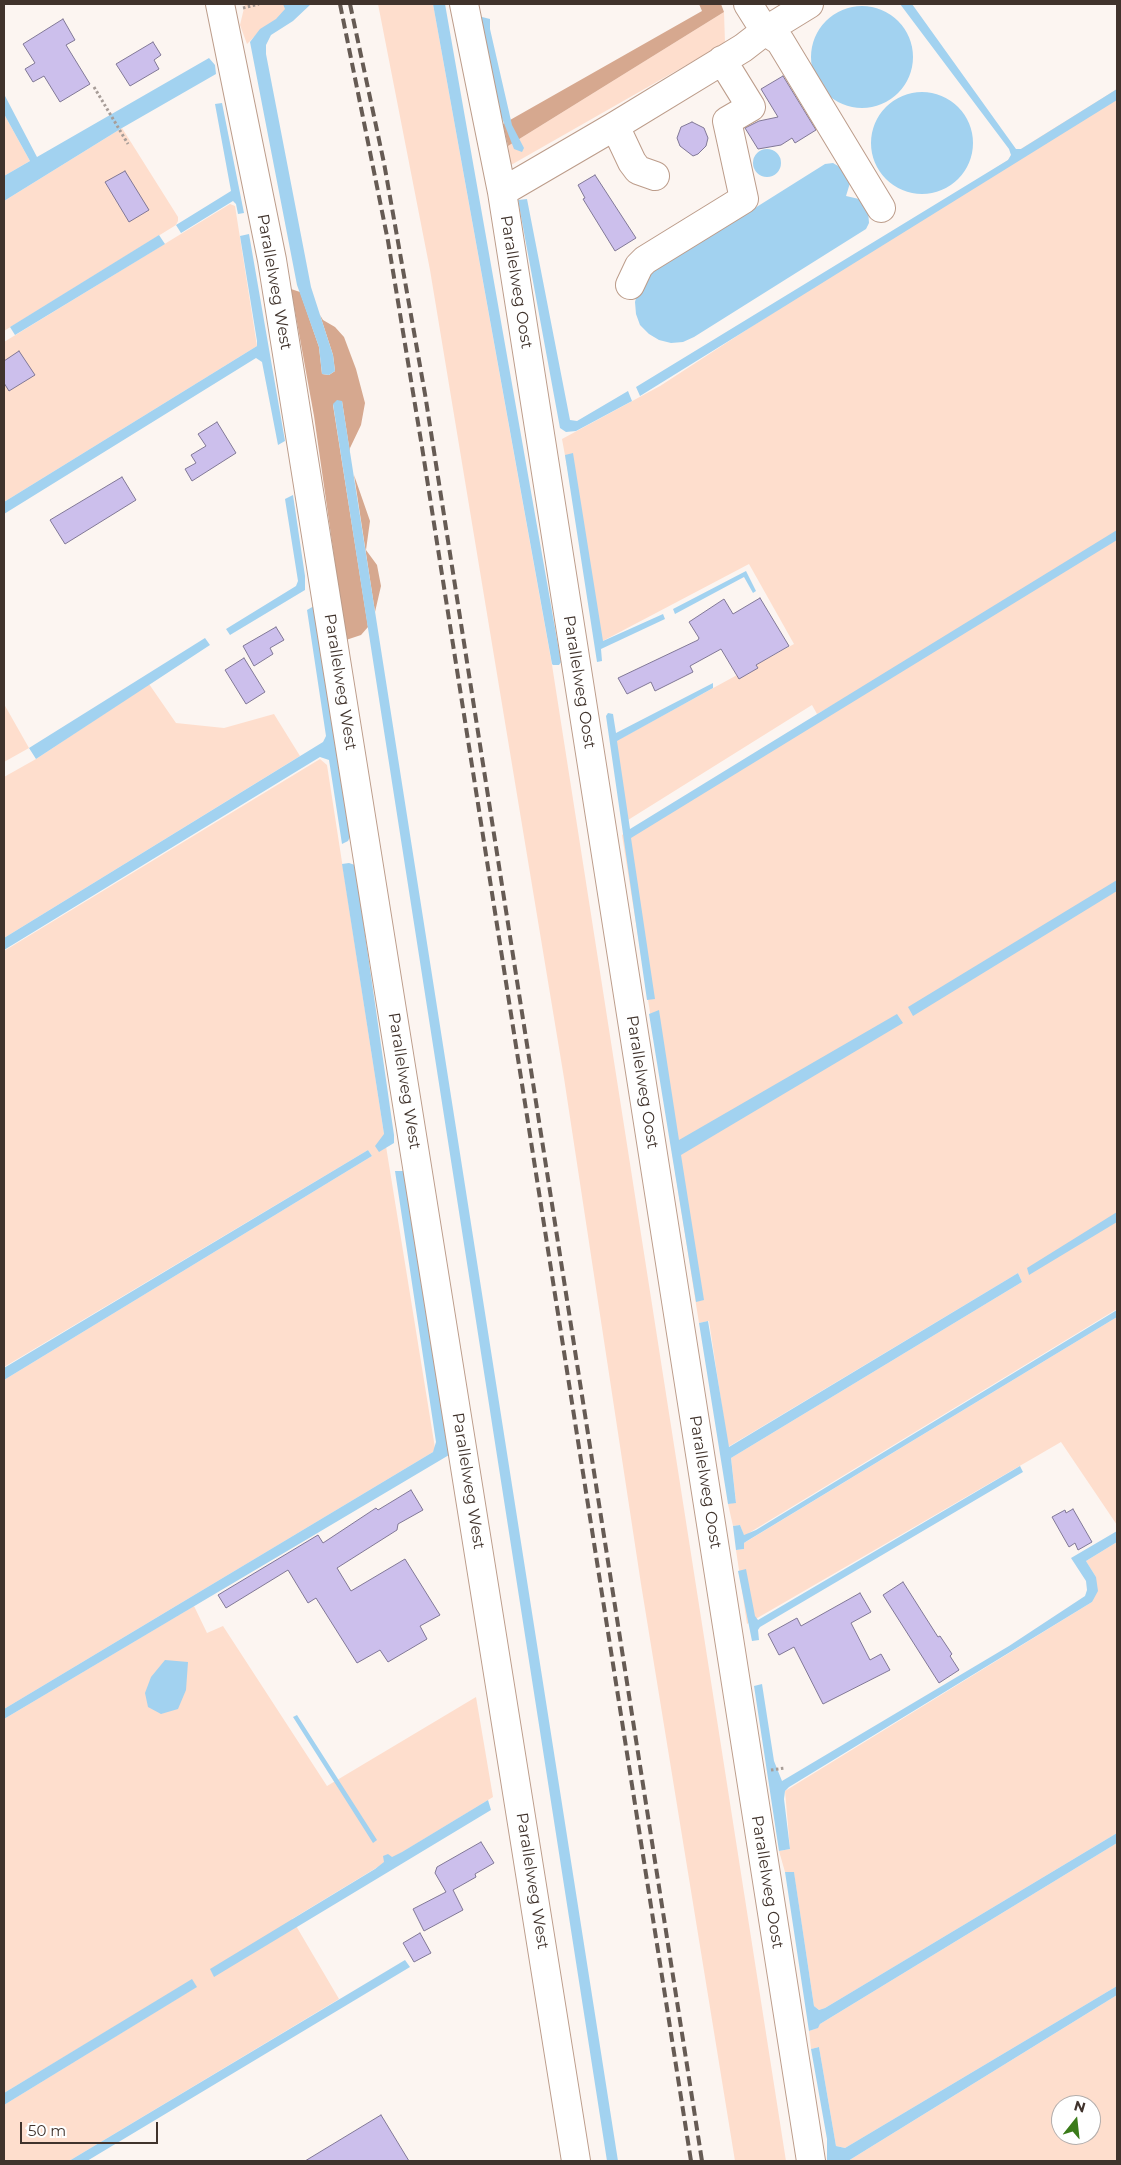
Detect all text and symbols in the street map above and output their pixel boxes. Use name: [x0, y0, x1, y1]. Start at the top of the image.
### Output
street label: Parallelweg West: [253, 212, 295, 352]
street label: Parallelweg Oost: [496, 214, 536, 350]
street label: Parallelweg West: [320, 612, 360, 752]
street label: Parallelweg Oost: [559, 614, 599, 750]
street label: Parallelweg West: [384, 1011, 424, 1151]
street label: Parallelweg Oost: [622, 1014, 662, 1150]
street label: Parallelweg West: [448, 1411, 488, 1551]
street label: Parallelweg Oost: [685, 1414, 725, 1550]
street label: Parallelweg West: [512, 1811, 552, 1951]
street label: Parallelweg Oost: [747, 1814, 787, 1950]
north arrow: [1051, 2095, 1101, 2145]
text: N: [1072, 2096, 1088, 2117]
scale bar: [22, 2112, 160, 2144]
text: 50 m: [28, 2121, 66, 2140]

